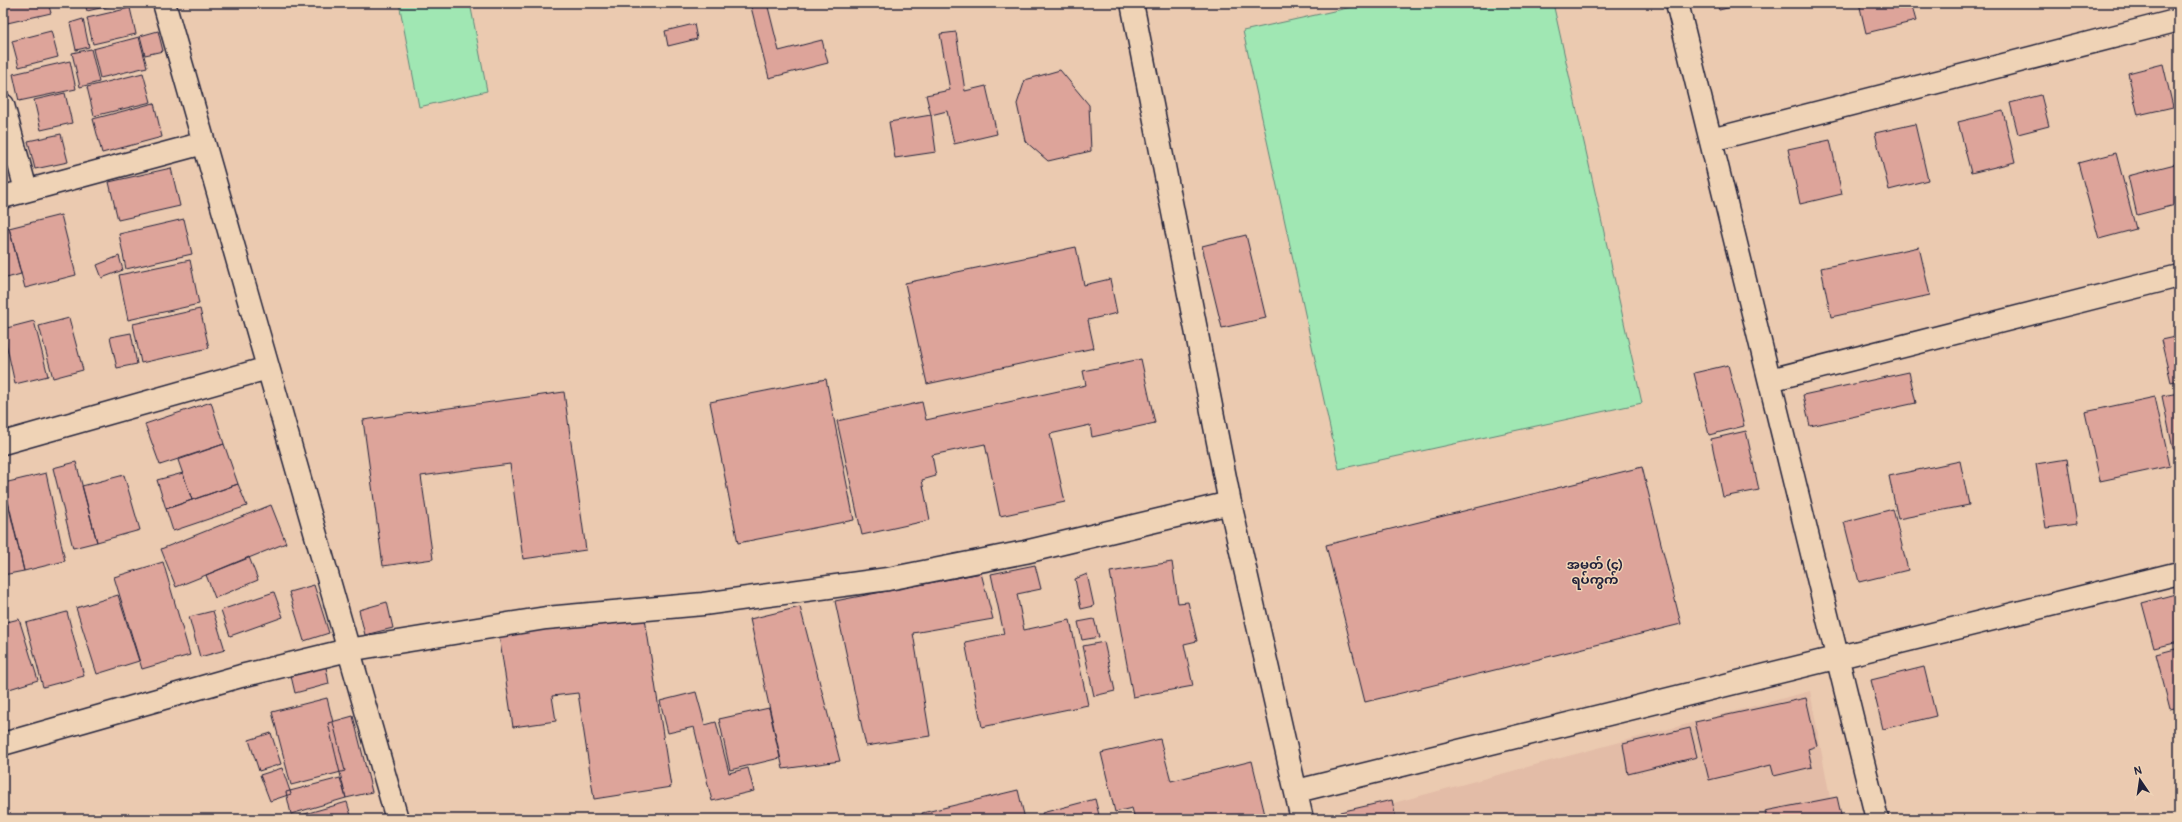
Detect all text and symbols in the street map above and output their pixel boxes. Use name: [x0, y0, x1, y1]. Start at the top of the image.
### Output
district label: အမှတ် (၄) ရပ်ကွက်: [1567, 555, 1623, 590]
north arrow: [2120, 760, 2160, 800]
text: N: [2133, 763, 2143, 778]

